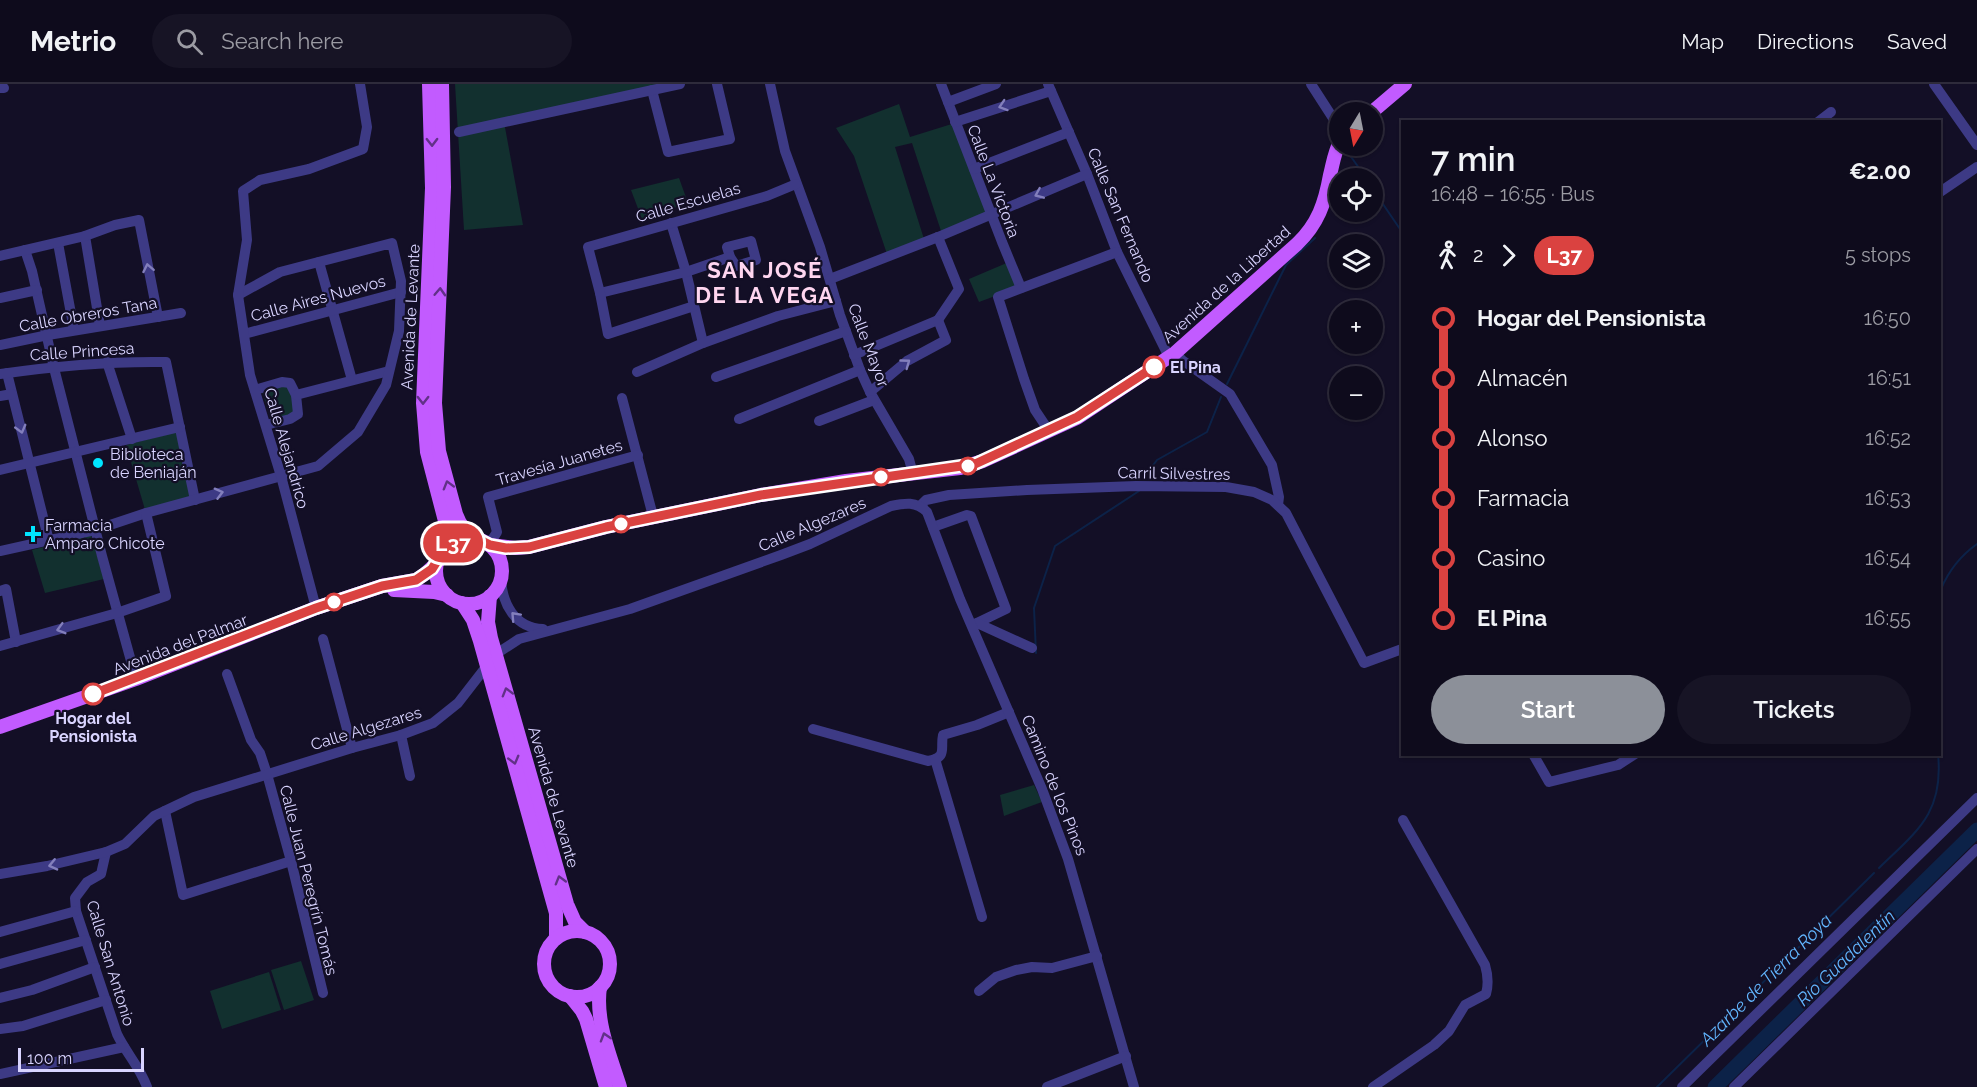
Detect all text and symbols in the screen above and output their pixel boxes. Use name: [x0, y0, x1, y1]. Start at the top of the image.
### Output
search box: [152, 14, 572, 68]
text: Metrio: [30, 25, 116, 58]
icon: search: [173, 25, 206, 58]
text: Search here: [221, 28, 343, 54]
text: Map: [1681, 29, 1724, 54]
text: Directions: [1757, 29, 1854, 54]
text: Saved: [1887, 29, 1947, 54]
one-way arrow: [998, 99, 1009, 112]
north arrow: [1329, 102, 1383, 156]
map controls: [1329, 102, 1383, 420]
street label: Calle La Victoria: [963, 122, 1024, 240]
one-way arrow: [425, 138, 438, 147]
text: 7 min: [1431, 140, 1516, 179]
street label: Calle San Fernando: [1084, 145, 1158, 285]
text: €2.00: [1849, 158, 1911, 184]
button: locate: [1329, 168, 1383, 222]
street label: Calle Escuelas: [634, 178, 743, 226]
text: 16:48 – 16:55 · Bus: [1431, 182, 1595, 206]
one-way arrow: [1034, 187, 1045, 199]
street label: Avenida de la Libertad: [1158, 222, 1294, 347]
button: layers: [1329, 234, 1383, 288]
icon: walk: [1431, 239, 1464, 272]
icon: forward: [1492, 239, 1525, 272]
text: 2: [1473, 243, 1483, 267]
text: L37: [1546, 243, 1582, 268]
text: 5 stops: [1845, 243, 1911, 267]
street label: Avenida de Levante: [397, 244, 424, 390]
district label: SAN JOSÉ DE LA VEGA: [695, 257, 835, 308]
one-way arrow: [142, 263, 155, 273]
street label: Calle Aires Nuevos: [249, 271, 388, 326]
one-way arrow: [433, 287, 446, 296]
street label: Calle Obreros Tana: [18, 293, 158, 336]
button: +: [1329, 300, 1383, 354]
street label: Calle Mayor: [844, 301, 893, 390]
text: Hogar del Pensionista: [1477, 305, 1706, 331]
text: 16:50: [1863, 306, 1911, 330]
street label: Calle Princesa: [29, 338, 135, 365]
marker: El Pina: [1143, 356, 1165, 378]
place label: El Pina: [1170, 358, 1221, 377]
one-way arrow: [899, 359, 910, 370]
text: Almacén: [1477, 365, 1568, 391]
button: −: [1329, 366, 1383, 420]
text: 16:51: [1867, 366, 1911, 390]
street label: Calle Alejandrico: [260, 386, 313, 511]
one-way arrow: [417, 396, 429, 405]
one-way arrow: [14, 423, 26, 434]
text: Alonso: [1477, 425, 1548, 451]
text: 16:52: [1865, 426, 1911, 450]
street label: Travesía Juanetes: [494, 435, 625, 490]
place label: Biblioteca de Beniaján: [110, 445, 197, 482]
marker: Biblioteca de Beniaján: [91, 456, 105, 470]
unlabelled marker: [959, 457, 977, 475]
street label: Carril Silvestres: [1117, 463, 1231, 484]
unlabelled marker: [872, 468, 890, 486]
one-way arrow: [443, 481, 455, 491]
text: Farmacia: [1477, 485, 1569, 511]
text: 16:53: [1865, 486, 1911, 510]
one-way arrow: [213, 488, 223, 500]
street label: Calle Algezares: [756, 493, 869, 556]
unlabelled marker: [612, 515, 630, 533]
place label: Farmacia Amparo Chicote: [45, 516, 165, 553]
line badge: L37: [418, 524, 488, 562]
marker: Farmacia Amparo Chicote: [26, 527, 40, 541]
text: L37: [435, 531, 471, 556]
text: Casino: [1477, 545, 1545, 571]
text: 16:54: [1865, 546, 1911, 570]
unlabelled marker: [325, 593, 343, 611]
text: El Pina: [1477, 605, 1547, 631]
text: 16:55: [1865, 606, 1911, 630]
street label: Avenida del Palmar: [110, 610, 251, 679]
one-way arrow: [511, 612, 522, 623]
one-way arrow: [56, 622, 67, 634]
button: Start: [1431, 675, 1665, 744]
button: Tickets: [1677, 675, 1911, 744]
marker: Hogar del Pensionista: [82, 683, 104, 705]
one-way arrow: [502, 687, 514, 698]
street label: Calle Algezares: [308, 703, 424, 754]
place label: Hogar del Pensionista: [49, 709, 137, 746]
street label: Camino de los Pinos: [1018, 712, 1092, 859]
street label: Avenida de Levante: [524, 724, 583, 870]
one-way arrow: [507, 754, 519, 765]
street label: Calle Juan Peregrín Tomás: [276, 783, 341, 977]
one-way arrow: [48, 857, 58, 870]
one-way arrow: [555, 875, 567, 886]
street label: Calle San Antonio: [82, 898, 139, 1028]
water label: Río Guadalentín: [1792, 905, 1899, 1010]
water label: Azarbe de Tierra Roya: [1695, 909, 1836, 1051]
one-way arrow: [600, 1033, 612, 1043]
scale bar: [18, 1045, 144, 1072]
text: 100 m: [27, 1049, 72, 1068]

